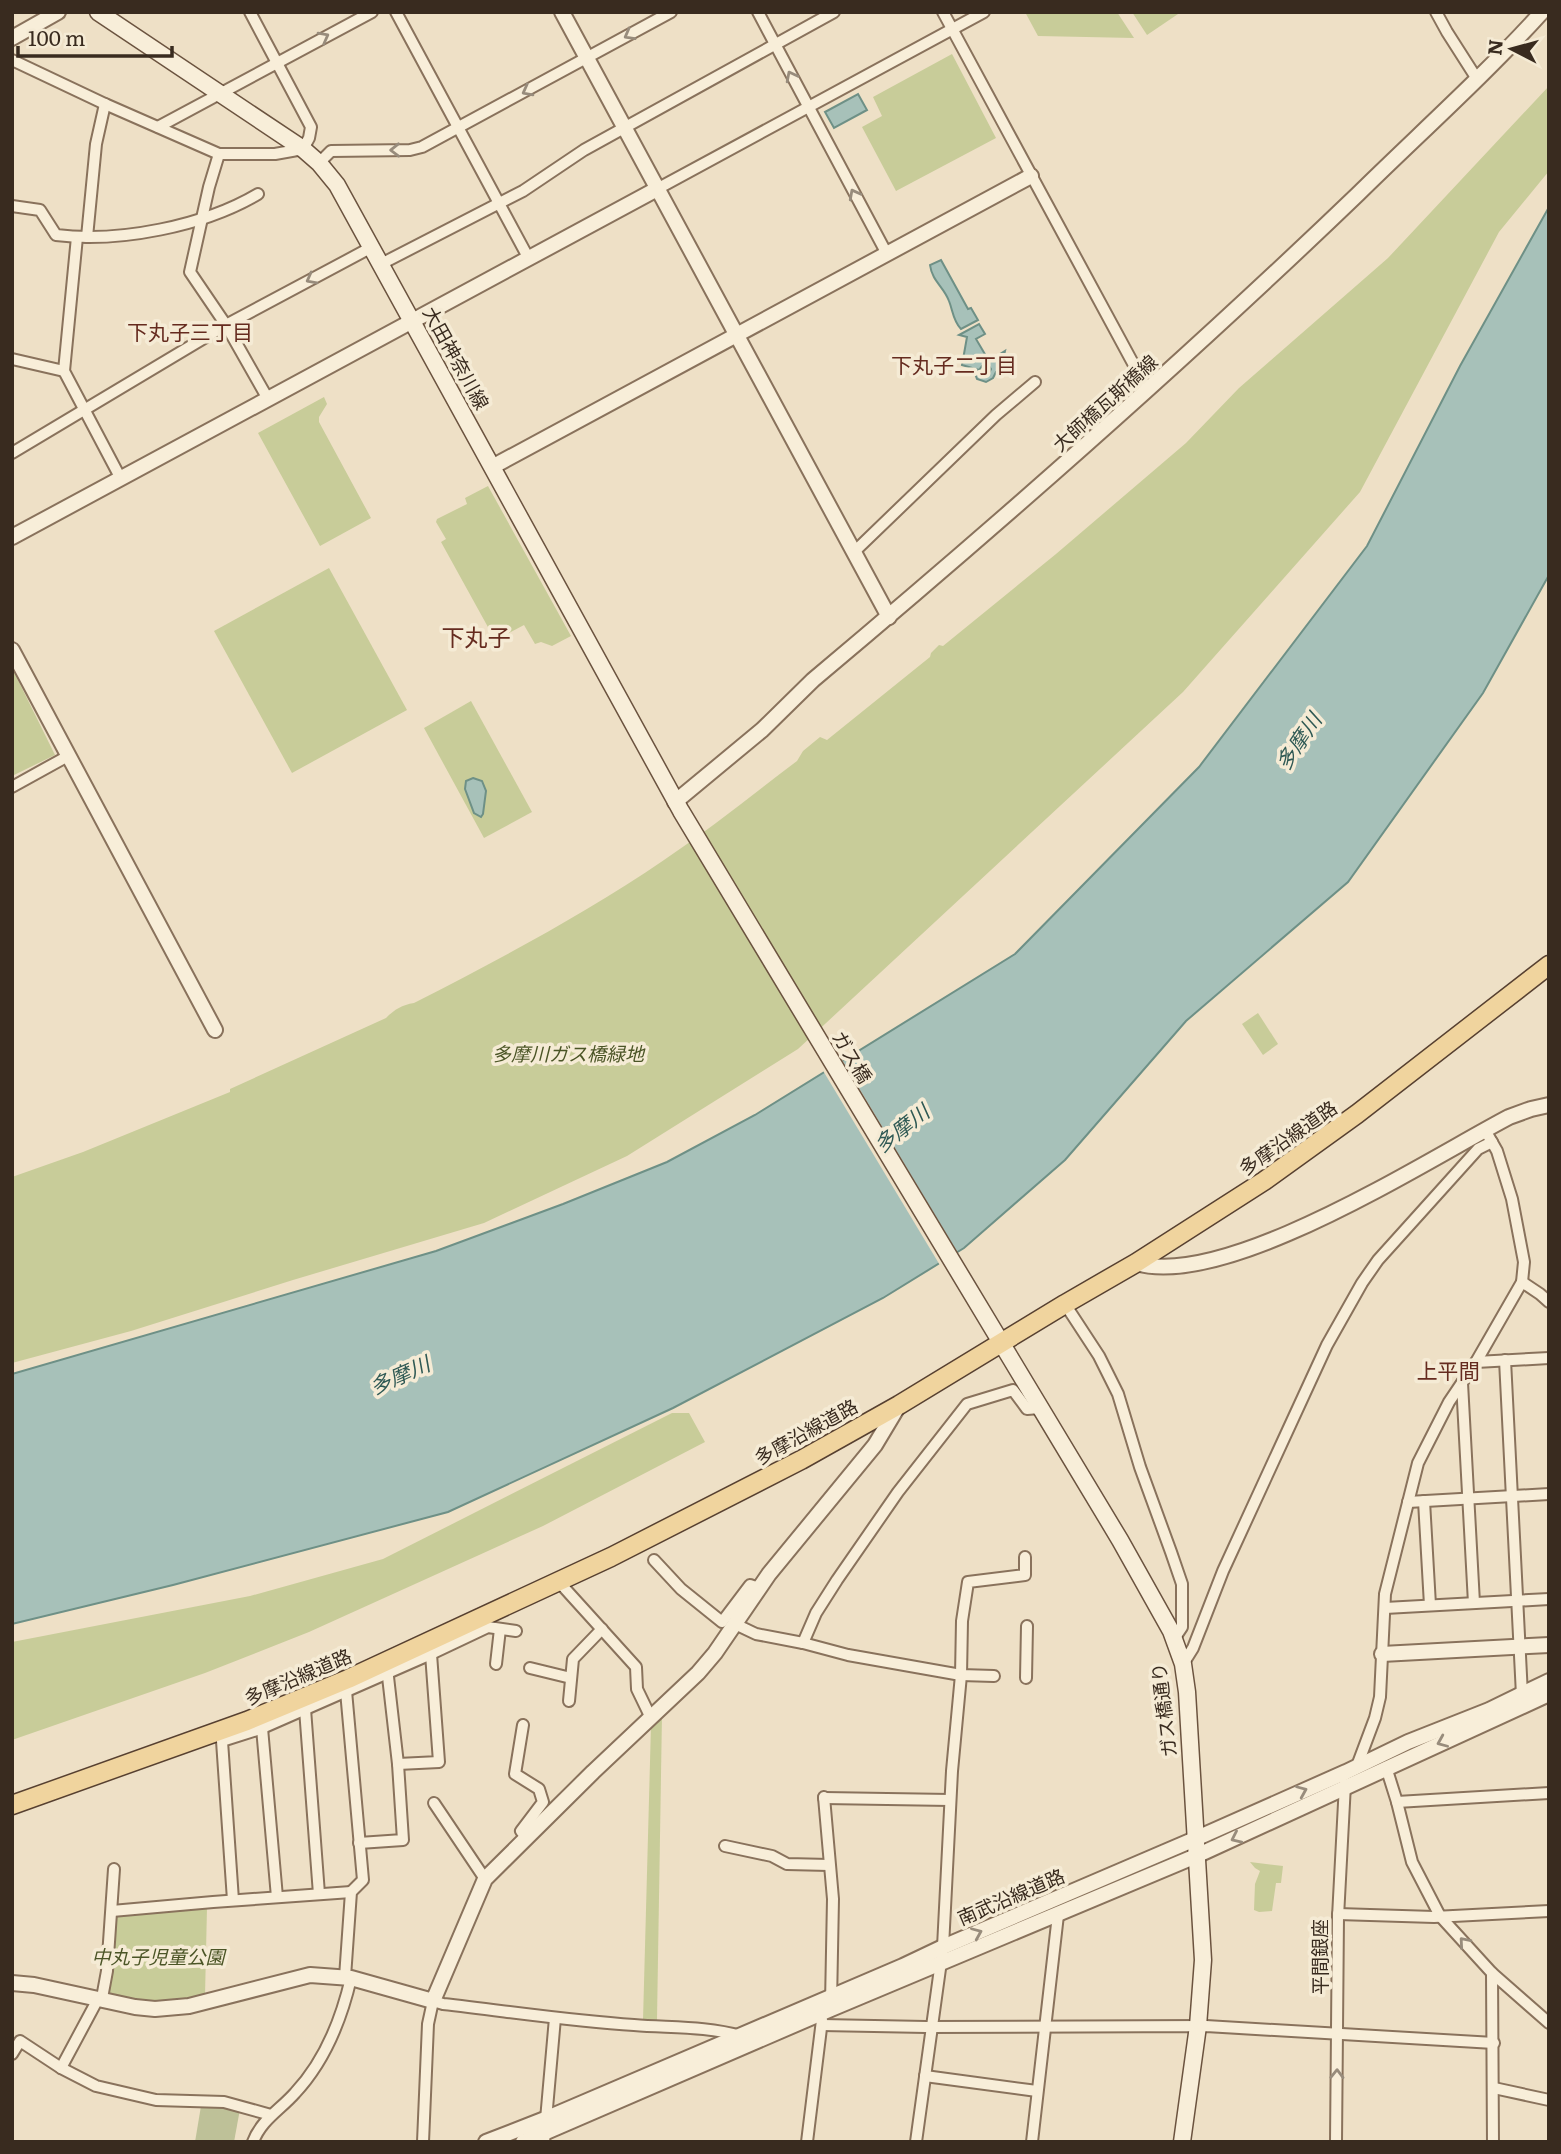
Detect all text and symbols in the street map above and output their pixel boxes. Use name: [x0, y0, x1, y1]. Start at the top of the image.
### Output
scale bar: [18, 14, 172, 58]
north arrow: [1477, 14, 1547, 84]
text: 100 m: [28, 21, 85, 52]
one-way arrow: [624, 27, 636, 40]
one-way arrow: [317, 32, 329, 46]
text: N: [1479, 38, 1509, 57]
one-way arrow: [786, 71, 800, 83]
one-way arrow: [522, 82, 534, 96]
one-way arrow: [389, 142, 400, 158]
one-way arrow: [849, 189, 862, 201]
one-way arrow: [306, 271, 319, 284]
street label: 大田神奈川線: [417, 301, 497, 414]
district label: 下丸子三丁目: [127, 315, 253, 346]
street label: 大師橋瓦斯橋線: [1046, 347, 1163, 457]
district label: 下丸子二丁目: [891, 348, 1017, 379]
district label: 下丸子: [442, 619, 511, 653]
water label: 多摩川: [1266, 704, 1329, 775]
street label: ガス橋: [826, 1025, 880, 1088]
park label: 多摩川ガス橋緑地: [492, 1039, 646, 1067]
street label: 多摩沿線道路: [1233, 1093, 1342, 1181]
water label: 多摩川: [866, 1094, 936, 1159]
water label: 多摩川: [364, 1346, 436, 1401]
district label: 上平間: [1417, 1354, 1480, 1385]
street label: 多摩沿線道路: [749, 1391, 862, 1471]
street label: 多摩沿線道路: [240, 1641, 356, 1711]
street label: ガス橋通り: [1143, 1661, 1183, 1759]
one-way arrow: [1437, 1734, 1449, 1748]
one-way arrow: [1295, 1785, 1307, 1799]
one-way arrow: [1231, 1830, 1243, 1844]
street label: 南武沿線道路: [953, 1861, 1069, 1931]
street label: 平間銀座: [1305, 1919, 1333, 1995]
one-way arrow: [970, 1927, 982, 1941]
one-way arrow: [1460, 1937, 1473, 1950]
park label: 中丸子児童公園: [91, 1942, 227, 1970]
one-way arrow: [1329, 2068, 1345, 2078]

